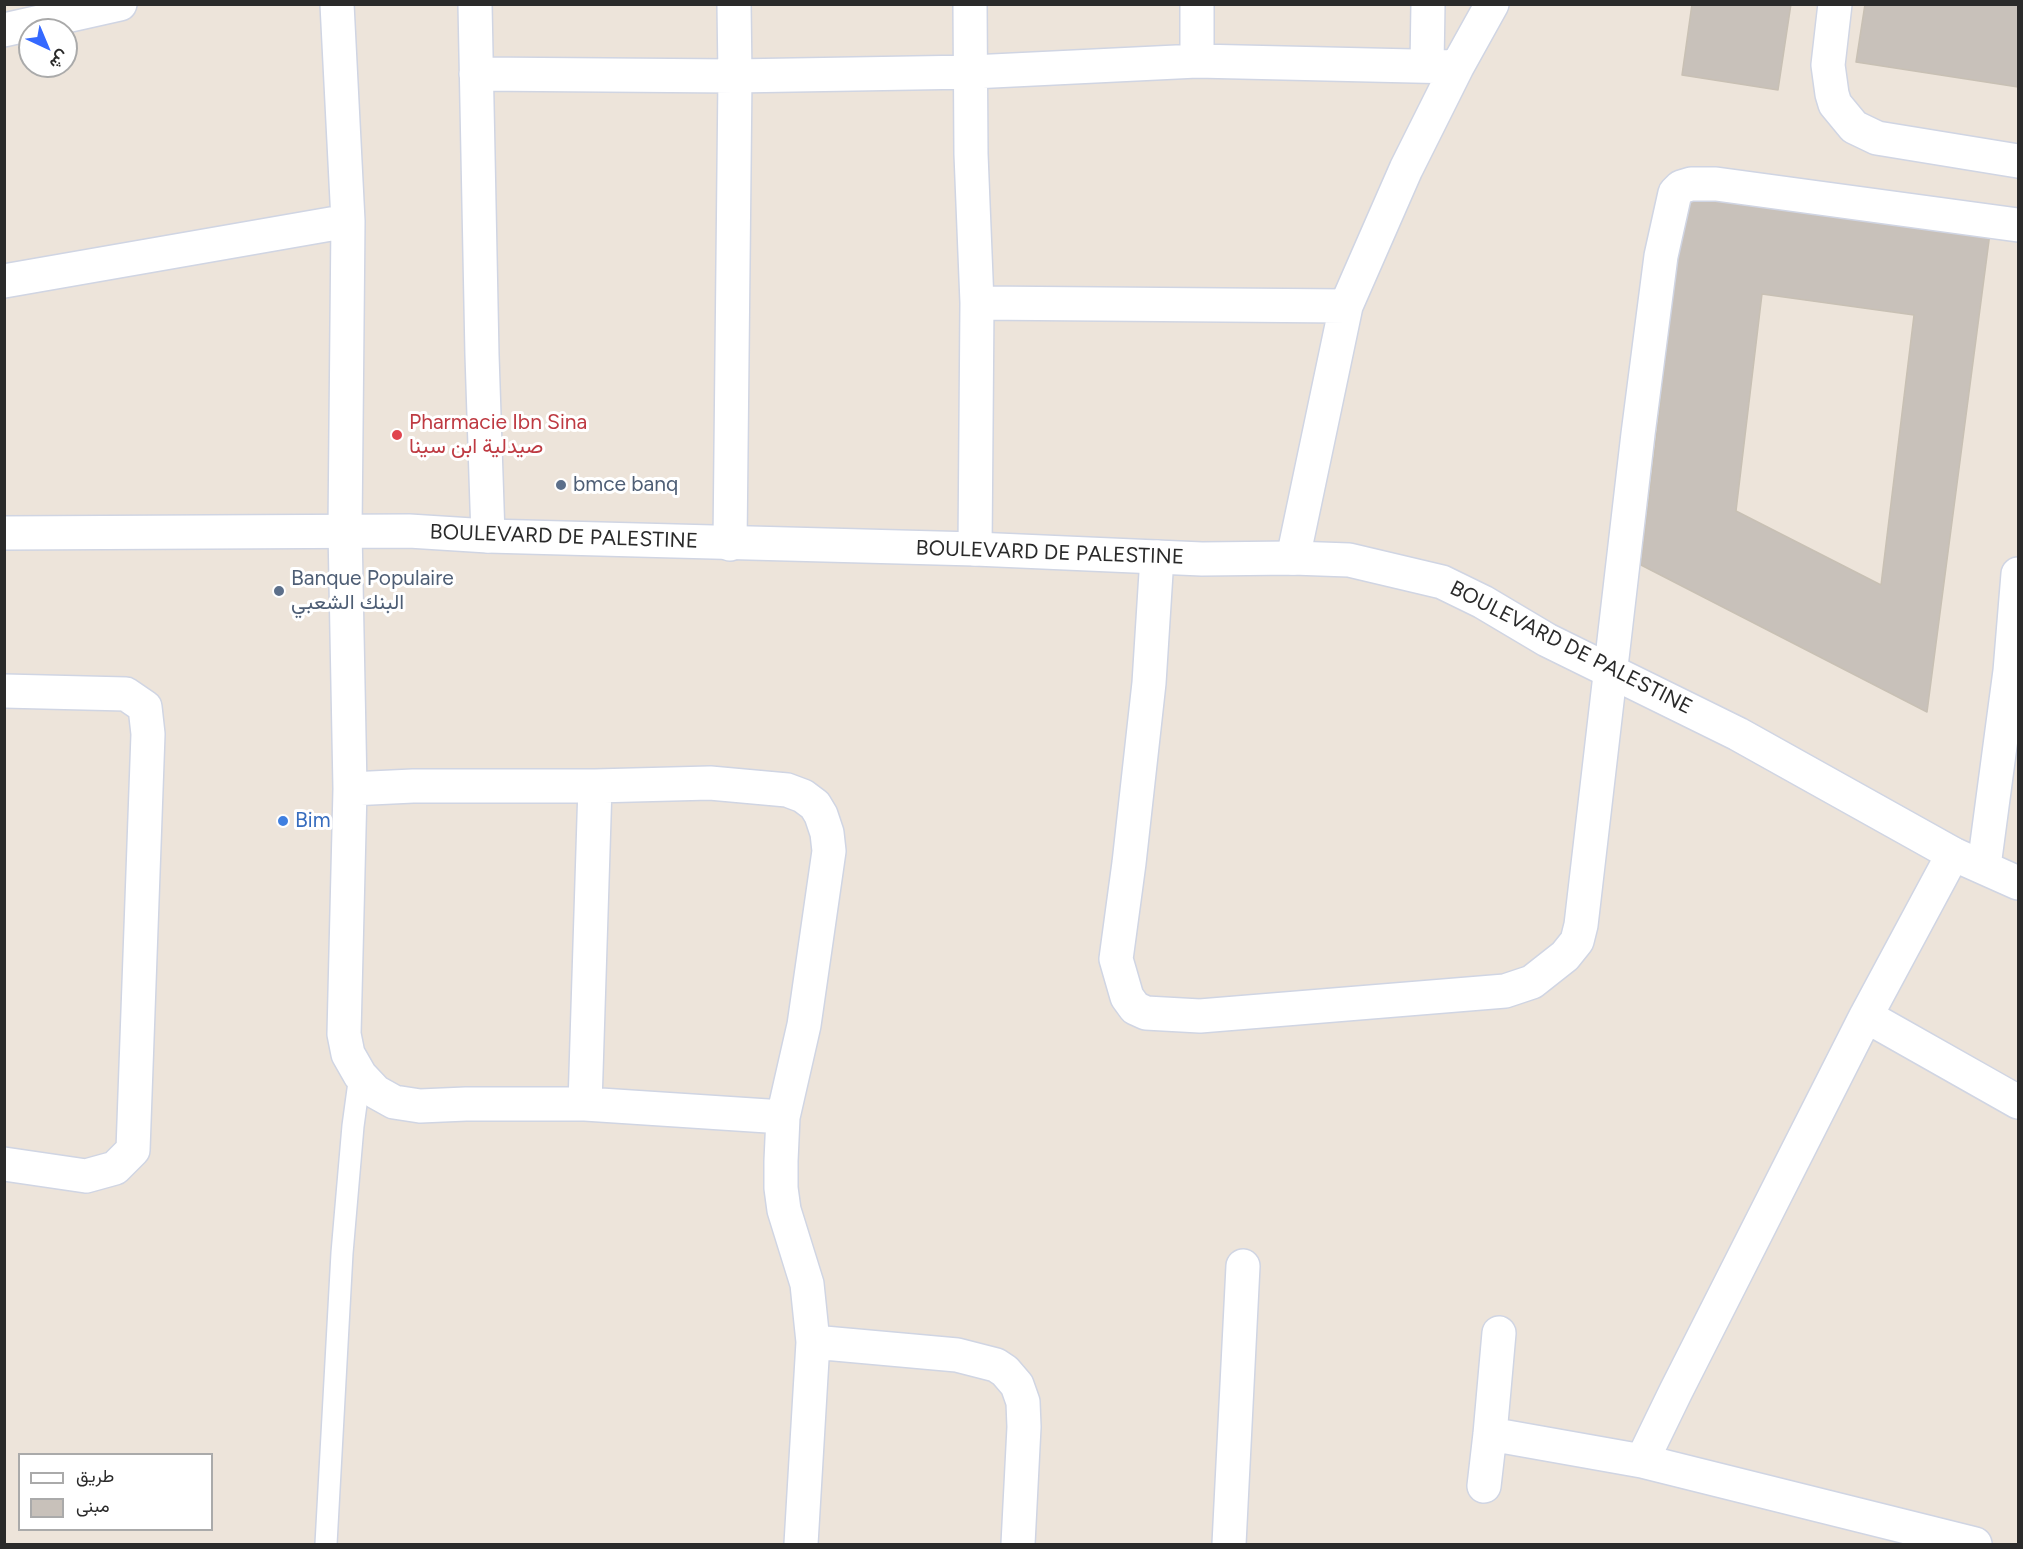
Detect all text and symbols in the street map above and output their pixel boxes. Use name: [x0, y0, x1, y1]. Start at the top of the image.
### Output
north arrow: [18, 18, 78, 78]
text: ش: [46, 46, 73, 73]
place label: Pharmacie Ibn Sina صيدلية ابن سينا: [409, 410, 587, 460]
marker: Pharmacie Ibn Sina صيدلية ابن سينا: [390, 428, 404, 442]
place label: bmce banq: [573, 472, 678, 498]
marker: bmce banq: [554, 478, 568, 492]
street label: BOULEVARD DE PALESTINE: [429, 520, 699, 554]
street label: BOULEVARD DE PALESTINE: [915, 536, 1185, 570]
place label: Banque Populaire البنك الشعبي: [291, 566, 454, 616]
street label: BOULEVARD DE PALESTINE: [1446, 576, 1696, 720]
marker: Banque Populaire البنك الشعبي: [272, 584, 286, 598]
place label: Bim: [295, 808, 331, 834]
marker: Bim: [276, 814, 290, 828]
legend: [18, 1453, 213, 1531]
text: طريق: [76, 1465, 114, 1487]
text: مبنى: [76, 1495, 110, 1517]

